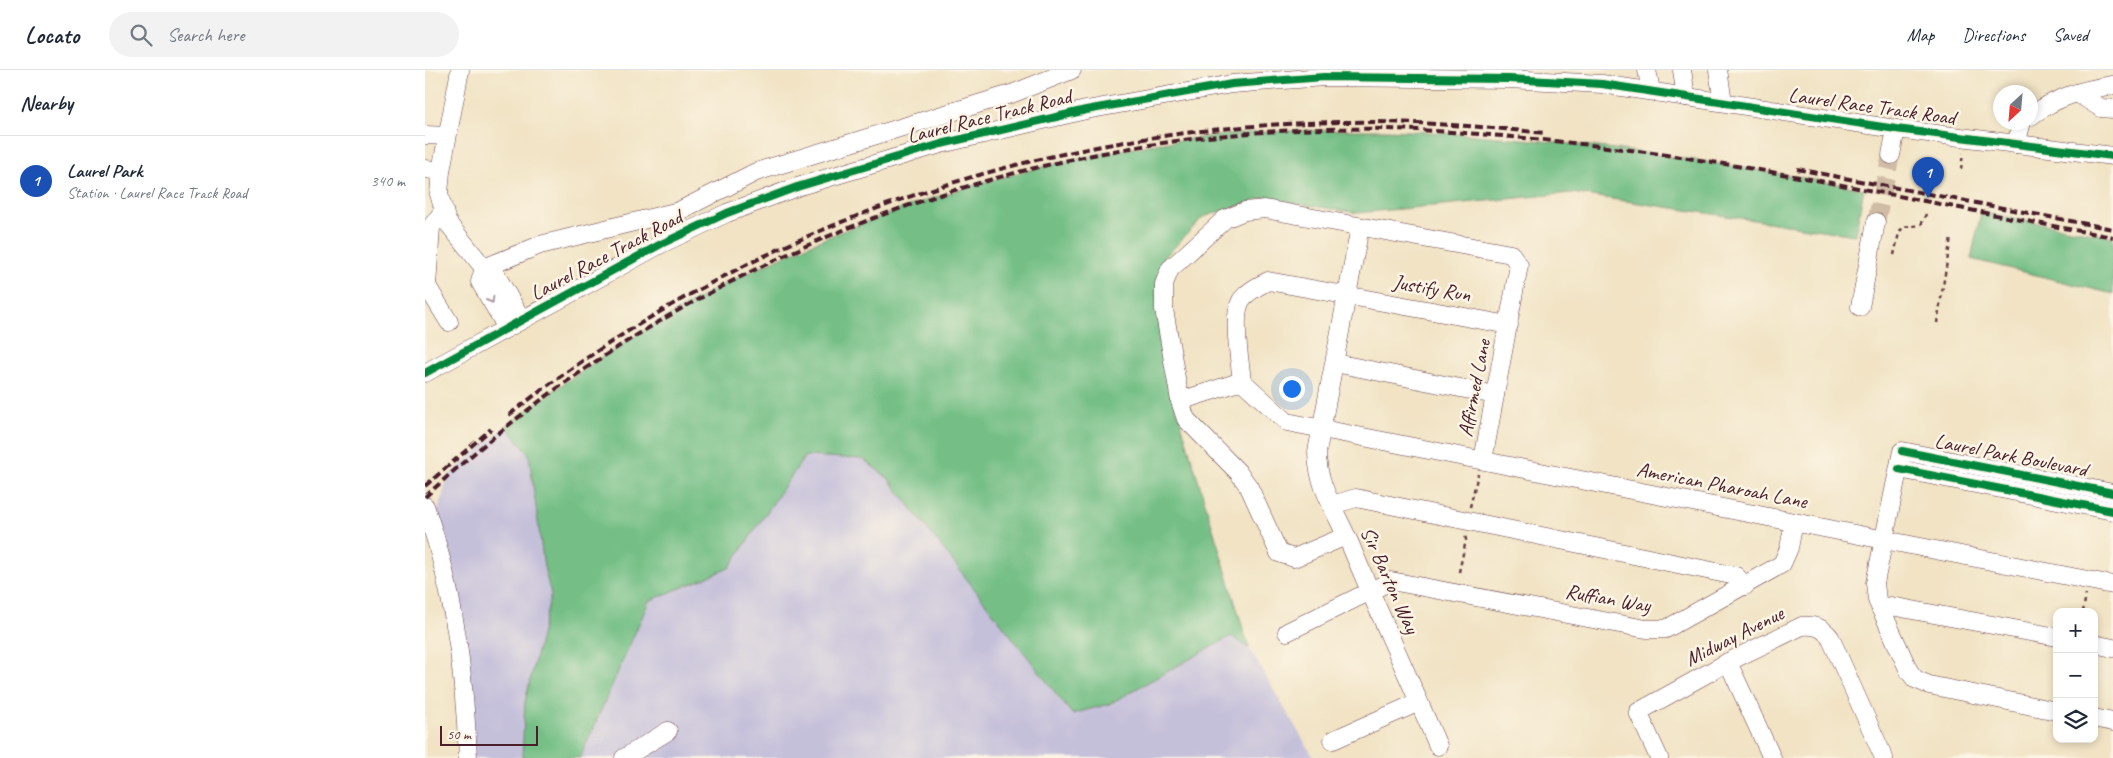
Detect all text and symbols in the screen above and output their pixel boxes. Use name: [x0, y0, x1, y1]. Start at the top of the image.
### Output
search box: [109, 12, 459, 57]
text: Locato: [25, 20, 79, 50]
icon: search: [127, 21, 155, 49]
text: Search here: [167, 23, 245, 47]
text: Map: [1907, 24, 1934, 46]
text: Directions: [1962, 24, 2025, 46]
text: Saved: [2053, 24, 2088, 46]
street label: Laurel Race Track Road: [1787, 81, 1961, 131]
street label: Laurel Race Track Road: [904, 82, 1077, 149]
north arrow: [1993, 85, 2038, 130]
text: Nearby: [20, 90, 73, 116]
pin: 1: [1912, 157, 1944, 198]
text: Laurel Park: [67, 159, 142, 183]
text: 1: [32, 171, 40, 191]
text: 340 m: [371, 171, 405, 191]
text: Station · Laurel Race Track Road: [67, 183, 247, 203]
street label: Laurel Race Track Road: [526, 202, 690, 306]
street label: Justify Run: [1390, 268, 1473, 308]
one-way arrow: [484, 295, 494, 304]
street label: Affirmed Lane: [1452, 336, 1496, 439]
your location: [1279, 376, 1305, 402]
street label: Laurel Park Boulevard: [1933, 427, 2093, 483]
street label: American Pharoah Lane: [1635, 456, 1810, 514]
street label: Sir Barton Way: [1355, 523, 1426, 639]
street label: Ruffian Way: [1563, 578, 1654, 619]
street label: Midway Avenue: [1680, 600, 1789, 672]
map controls: [2053, 608, 2098, 743]
button: +: [2053, 608, 2098, 653]
button: −: [2053, 653, 2098, 698]
button: layers: [2053, 698, 2098, 743]
scale bar: [440, 723, 537, 746]
text: 50 m: [447, 726, 471, 743]

